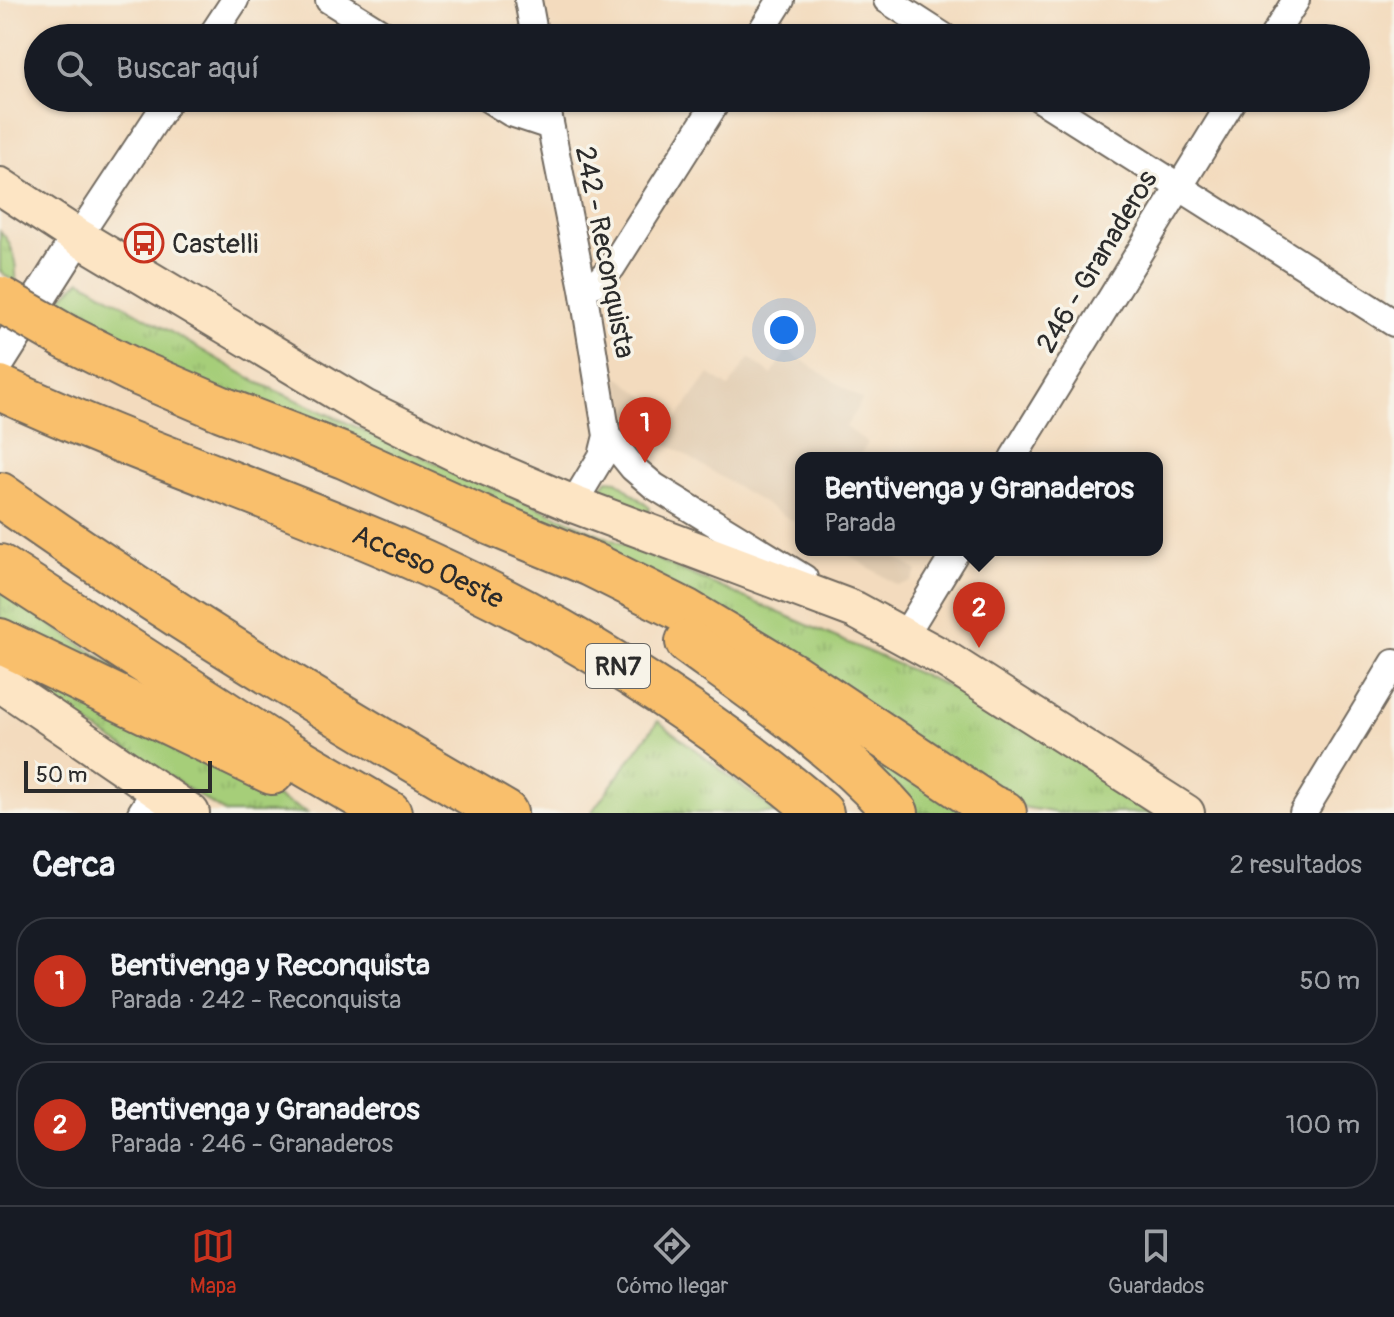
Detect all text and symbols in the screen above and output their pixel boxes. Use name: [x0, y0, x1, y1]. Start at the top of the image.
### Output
search box: [24, 24, 1370, 112]
icon: search: [52, 46, 96, 90]
text: Buscar aquí: [116, 50, 259, 87]
street label: 242 - Reconquista: [567, 143, 642, 361]
street label: 246 - Granaderos: [1029, 164, 1166, 359]
bus stop icon: Castelli: [123, 222, 165, 264]
place label: Castelli: [172, 227, 258, 262]
your location: [764, 310, 804, 350]
pin: 1: [619, 397, 671, 463]
popup: [795, 452, 1163, 556]
text: Bentivenga y Granaderos: [824, 470, 1134, 507]
text: Parada: [824, 507, 896, 539]
street label: Acceso Oeste: [347, 517, 510, 617]
pin: 2: [953, 582, 1005, 648]
road number: RN7: [586, 644, 650, 688]
scale bar: [24, 757, 212, 793]
text: 50 m: [36, 761, 87, 789]
text: Cerca: [32, 844, 115, 887]
text: 2 resultados: [1230, 849, 1362, 881]
text: Bentivenga y Reconquista: [110, 947, 430, 984]
text: 1: [55, 965, 65, 997]
text: 50 m: [1299, 965, 1360, 997]
text: Parada · 242 - Reconquista: [110, 984, 401, 1016]
text: Bentivenga y Granaderos: [110, 1091, 420, 1128]
text: 2: [53, 1109, 67, 1141]
text: 100 m: [1286, 1109, 1360, 1141]
text: Parada · 246 - Granaderos: [110, 1128, 393, 1160]
tab: Mapa: [190, 1224, 236, 1300]
tab: Cómo llegar: [616, 1224, 728, 1300]
tab: Guardados: [1108, 1224, 1204, 1300]

